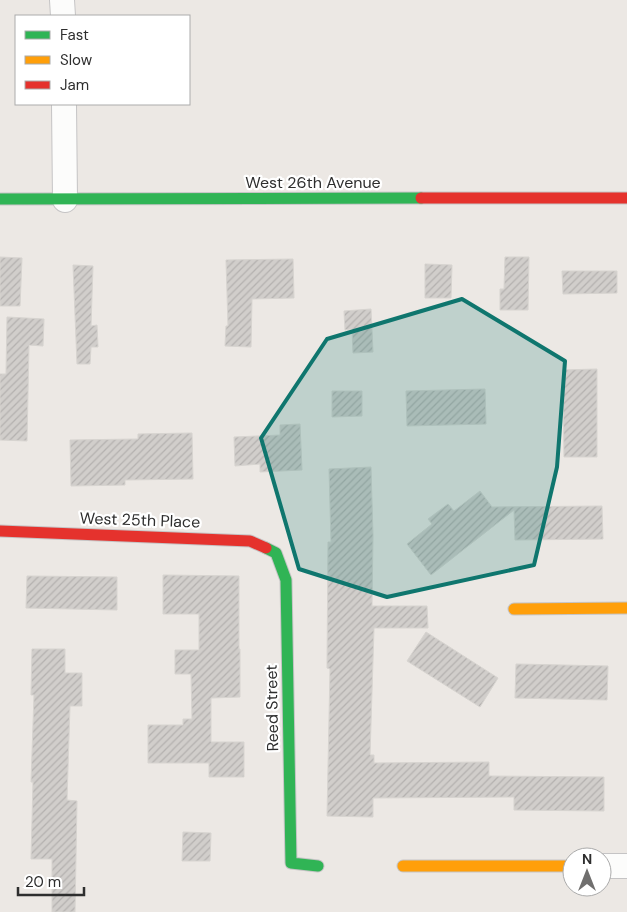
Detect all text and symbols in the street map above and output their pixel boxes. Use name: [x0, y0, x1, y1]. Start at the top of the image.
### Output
legend: [15, 15, 190, 105]
text: Fast: [60, 25, 89, 45]
text: Slow: [60, 50, 93, 70]
text: Jam: [60, 75, 89, 95]
street label: West 26th Avenue: [245, 172, 381, 193]
street label: West 25th Place: [79, 507, 201, 533]
street label: Reed Street: [261, 664, 283, 752]
north arrow: [562, 847, 612, 897]
text: N: [582, 850, 592, 868]
scale bar: [18, 864, 84, 896]
text: 20 m: [25, 872, 61, 892]

